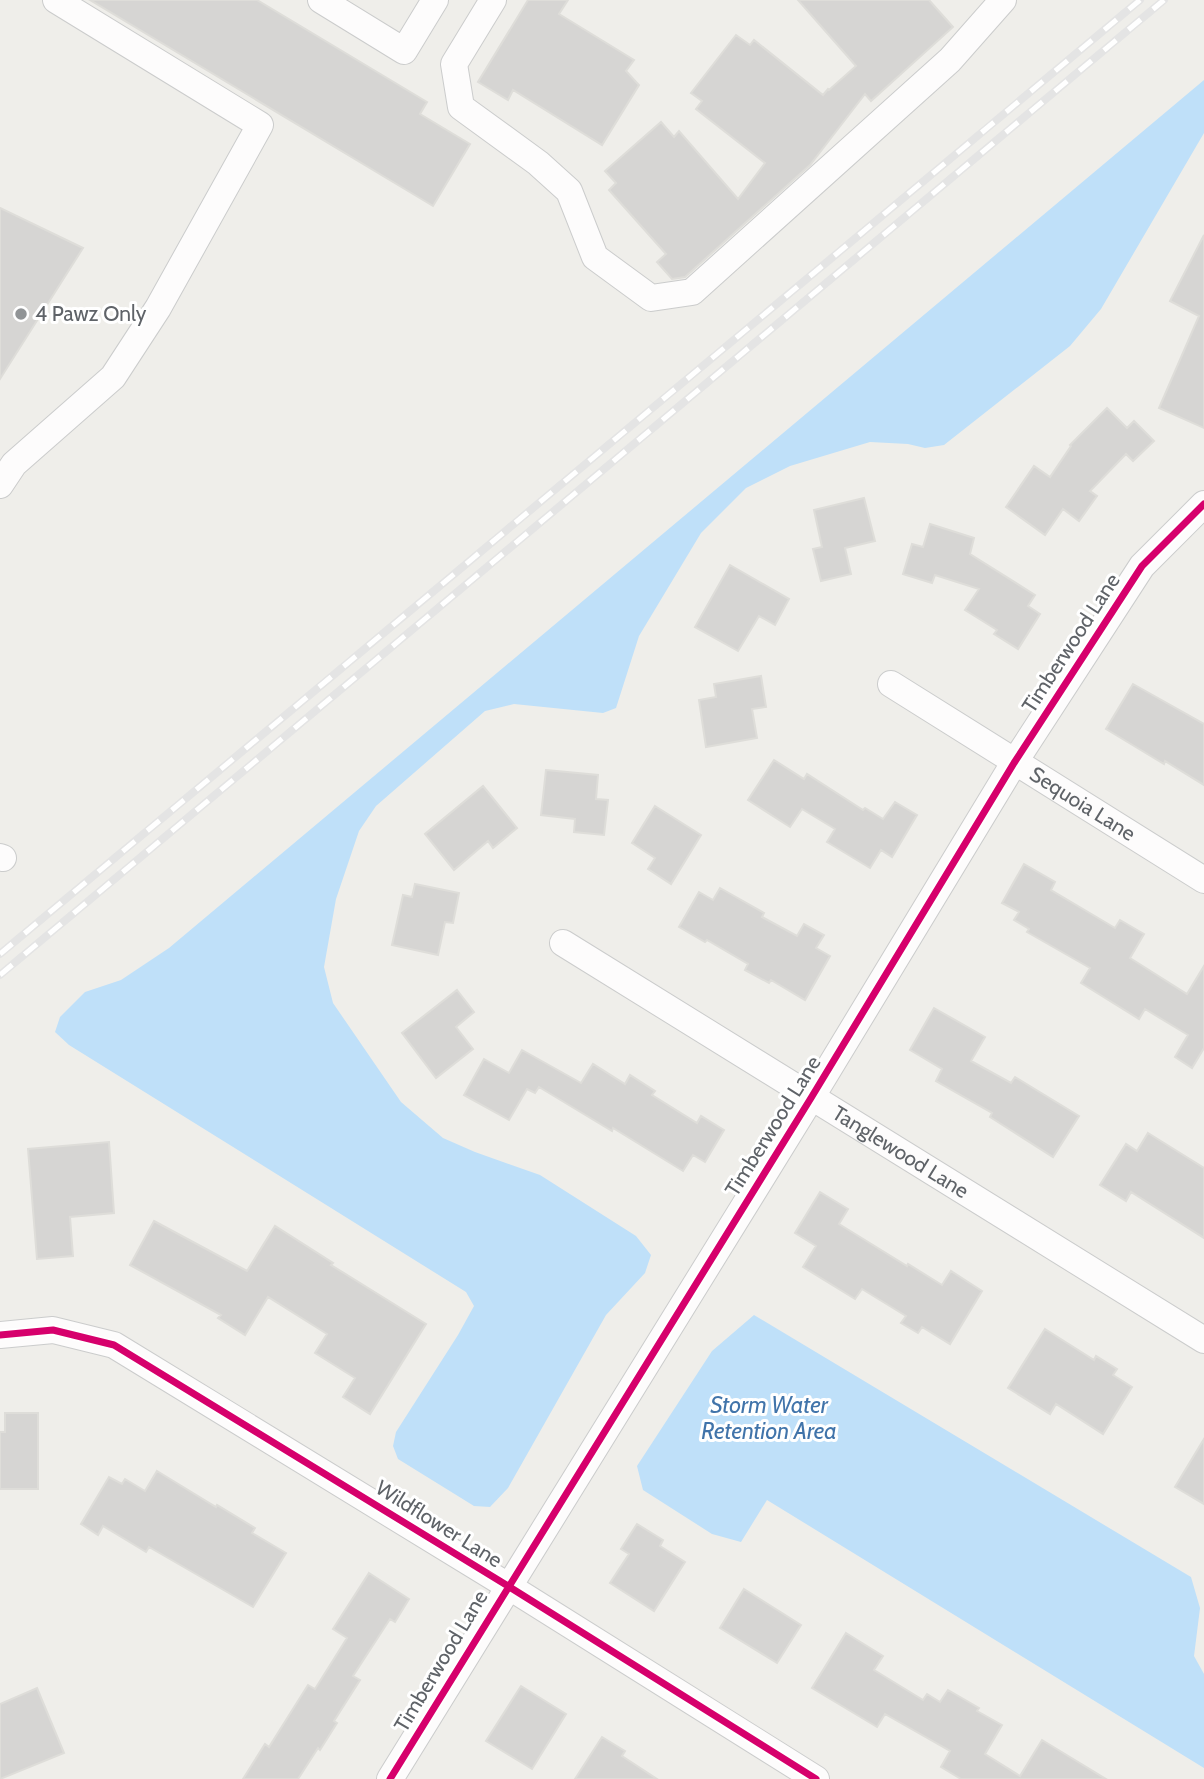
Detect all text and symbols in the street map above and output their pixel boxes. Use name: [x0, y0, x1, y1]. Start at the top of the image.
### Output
place label: 4 Pawz Only: [35, 301, 147, 326]
marker: 4 Pawz Only: [13, 306, 29, 322]
street label: Timberwood Lane: [1016, 568, 1125, 717]
street label: Sequoia Lane: [1025, 761, 1140, 846]
street label: Timberwood Lane: [719, 1051, 826, 1200]
street label: Tanglewood Lane: [828, 1100, 974, 1203]
water label: Storm Water Retention Area: [701, 1391, 837, 1445]
street label: Wildflower Lane: [371, 1475, 507, 1573]
street label: Timberwood Lane: [388, 1585, 493, 1736]

